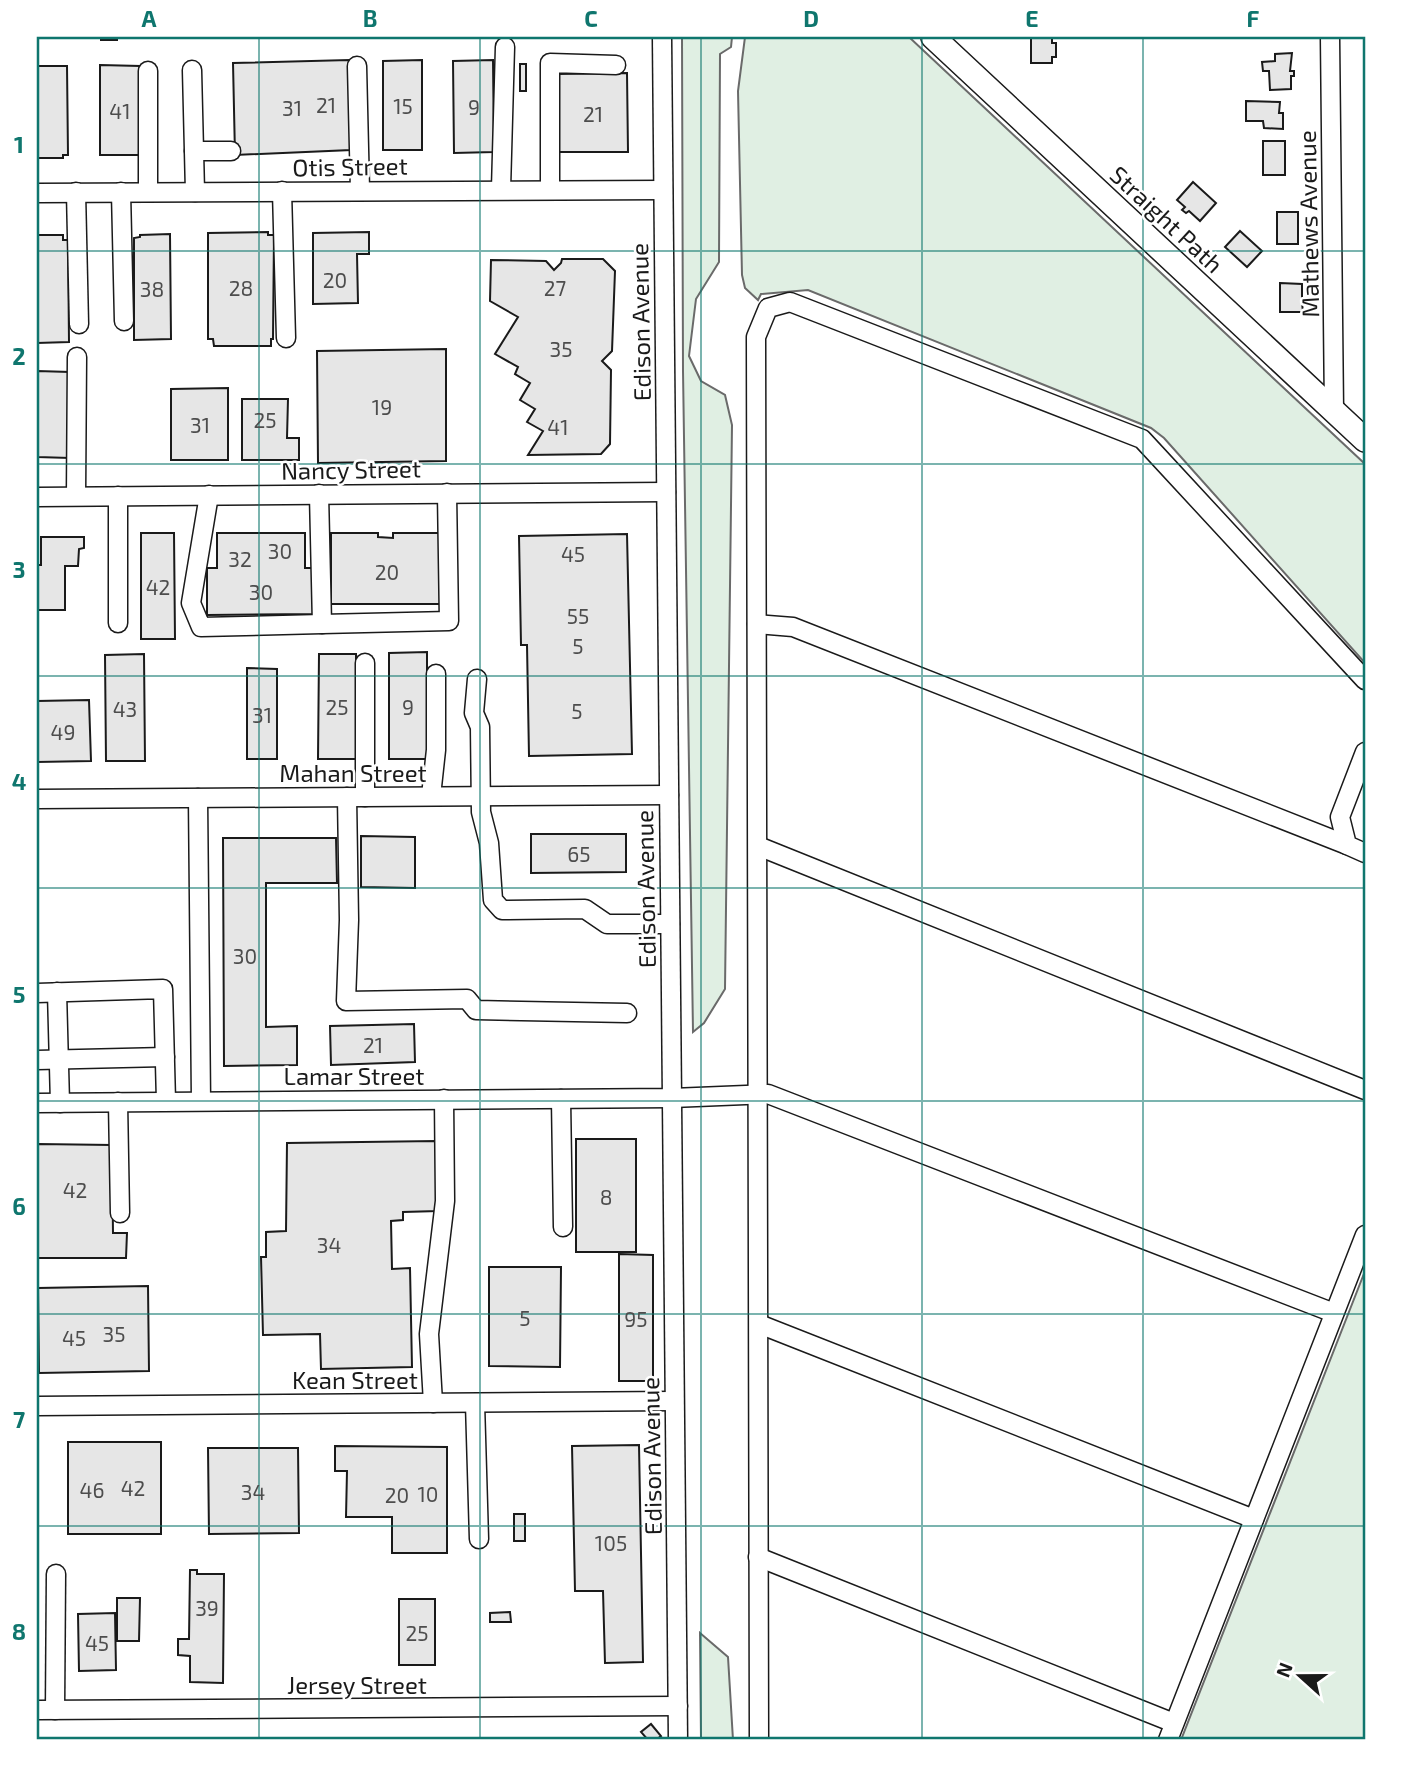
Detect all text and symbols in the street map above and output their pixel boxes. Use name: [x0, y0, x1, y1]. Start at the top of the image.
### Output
text: A: [141, 4, 157, 32]
text: B: [363, 4, 377, 32]
text: C: [584, 4, 598, 32]
text: D: [803, 4, 819, 32]
text: E: [1025, 4, 1039, 32]
text: F: [1247, 4, 1260, 32]
house number: 21: [316, 92, 336, 117]
house number: 15: [393, 93, 413, 118]
house number: 9: [468, 94, 480, 119]
house number: 31: [282, 95, 302, 120]
house number: 41: [109, 98, 131, 123]
house number: 21: [583, 101, 603, 126]
text: 1: [14, 130, 24, 158]
street label: Mathews Avenue: [1292, 130, 1324, 318]
street label: Otis Street: [292, 150, 408, 182]
street label: Straight Path: [1105, 159, 1229, 279]
street label: Edison Avenue: [624, 243, 656, 401]
house number: 20: [323, 267, 347, 292]
house number: 28: [229, 275, 253, 300]
house number: 27: [544, 275, 567, 300]
house number: 38: [140, 276, 164, 301]
house number: 35: [550, 336, 572, 361]
text: 2: [12, 342, 26, 370]
house number: 19: [372, 394, 392, 419]
house number: 25: [253, 407, 277, 432]
house number: 31: [190, 412, 210, 437]
house number: 41: [547, 414, 569, 439]
street label: Nancy Street: [281, 453, 421, 485]
house number: 30: [268, 538, 292, 563]
house number: 45: [561, 541, 585, 566]
house number: 32: [228, 546, 252, 571]
text: 3: [12, 555, 26, 583]
house number: 20: [375, 559, 399, 584]
house number: 42: [146, 574, 170, 599]
house number: 30: [249, 579, 273, 604]
house number: 55: [567, 603, 589, 628]
house number: 5: [572, 633, 584, 658]
house number: 25: [325, 694, 349, 719]
house number: 9: [402, 694, 414, 719]
house number: 43: [113, 696, 137, 721]
house number: 5: [571, 698, 583, 723]
house number: 31: [252, 702, 272, 727]
house number: 49: [51, 719, 75, 744]
street label: Mahan Street: [279, 758, 427, 787]
text: 4: [12, 767, 26, 795]
street label: Edison Avenue: [629, 810, 661, 968]
house number: 65: [567, 841, 591, 866]
house number: 30: [233, 943, 257, 968]
text: 5: [13, 980, 25, 1008]
house number: 21: [363, 1032, 383, 1057]
street label: Lamar Street: [284, 1061, 424, 1090]
house number: 42: [63, 1177, 87, 1202]
house number: 8: [600, 1184, 612, 1209]
text: 6: [12, 1192, 26, 1220]
house number: 34: [317, 1232, 341, 1257]
house number: 5: [519, 1305, 531, 1330]
house number: 95: [624, 1306, 648, 1331]
house number: 35: [103, 1321, 125, 1346]
house number: 45: [62, 1325, 86, 1350]
street label: Kean Street: [292, 1365, 418, 1394]
street label: Edison Avenue: [635, 1377, 667, 1535]
text: 7: [13, 1405, 25, 1433]
house number: 42: [121, 1475, 145, 1500]
house number: 46: [80, 1477, 104, 1502]
house number: 34: [241, 1479, 265, 1504]
house number: 10: [417, 1481, 439, 1506]
house number: 20: [385, 1482, 409, 1507]
house number: 105: [595, 1530, 627, 1555]
house number: 39: [195, 1595, 219, 1620]
text: 8: [12, 1617, 26, 1645]
house number: 25: [405, 1620, 429, 1645]
house number: 45: [85, 1630, 109, 1655]
north arrow: [1266, 1640, 1336, 1710]
text: N: [1270, 1659, 1297, 1680]
street label: Jersey Street: [287, 1670, 427, 1699]

